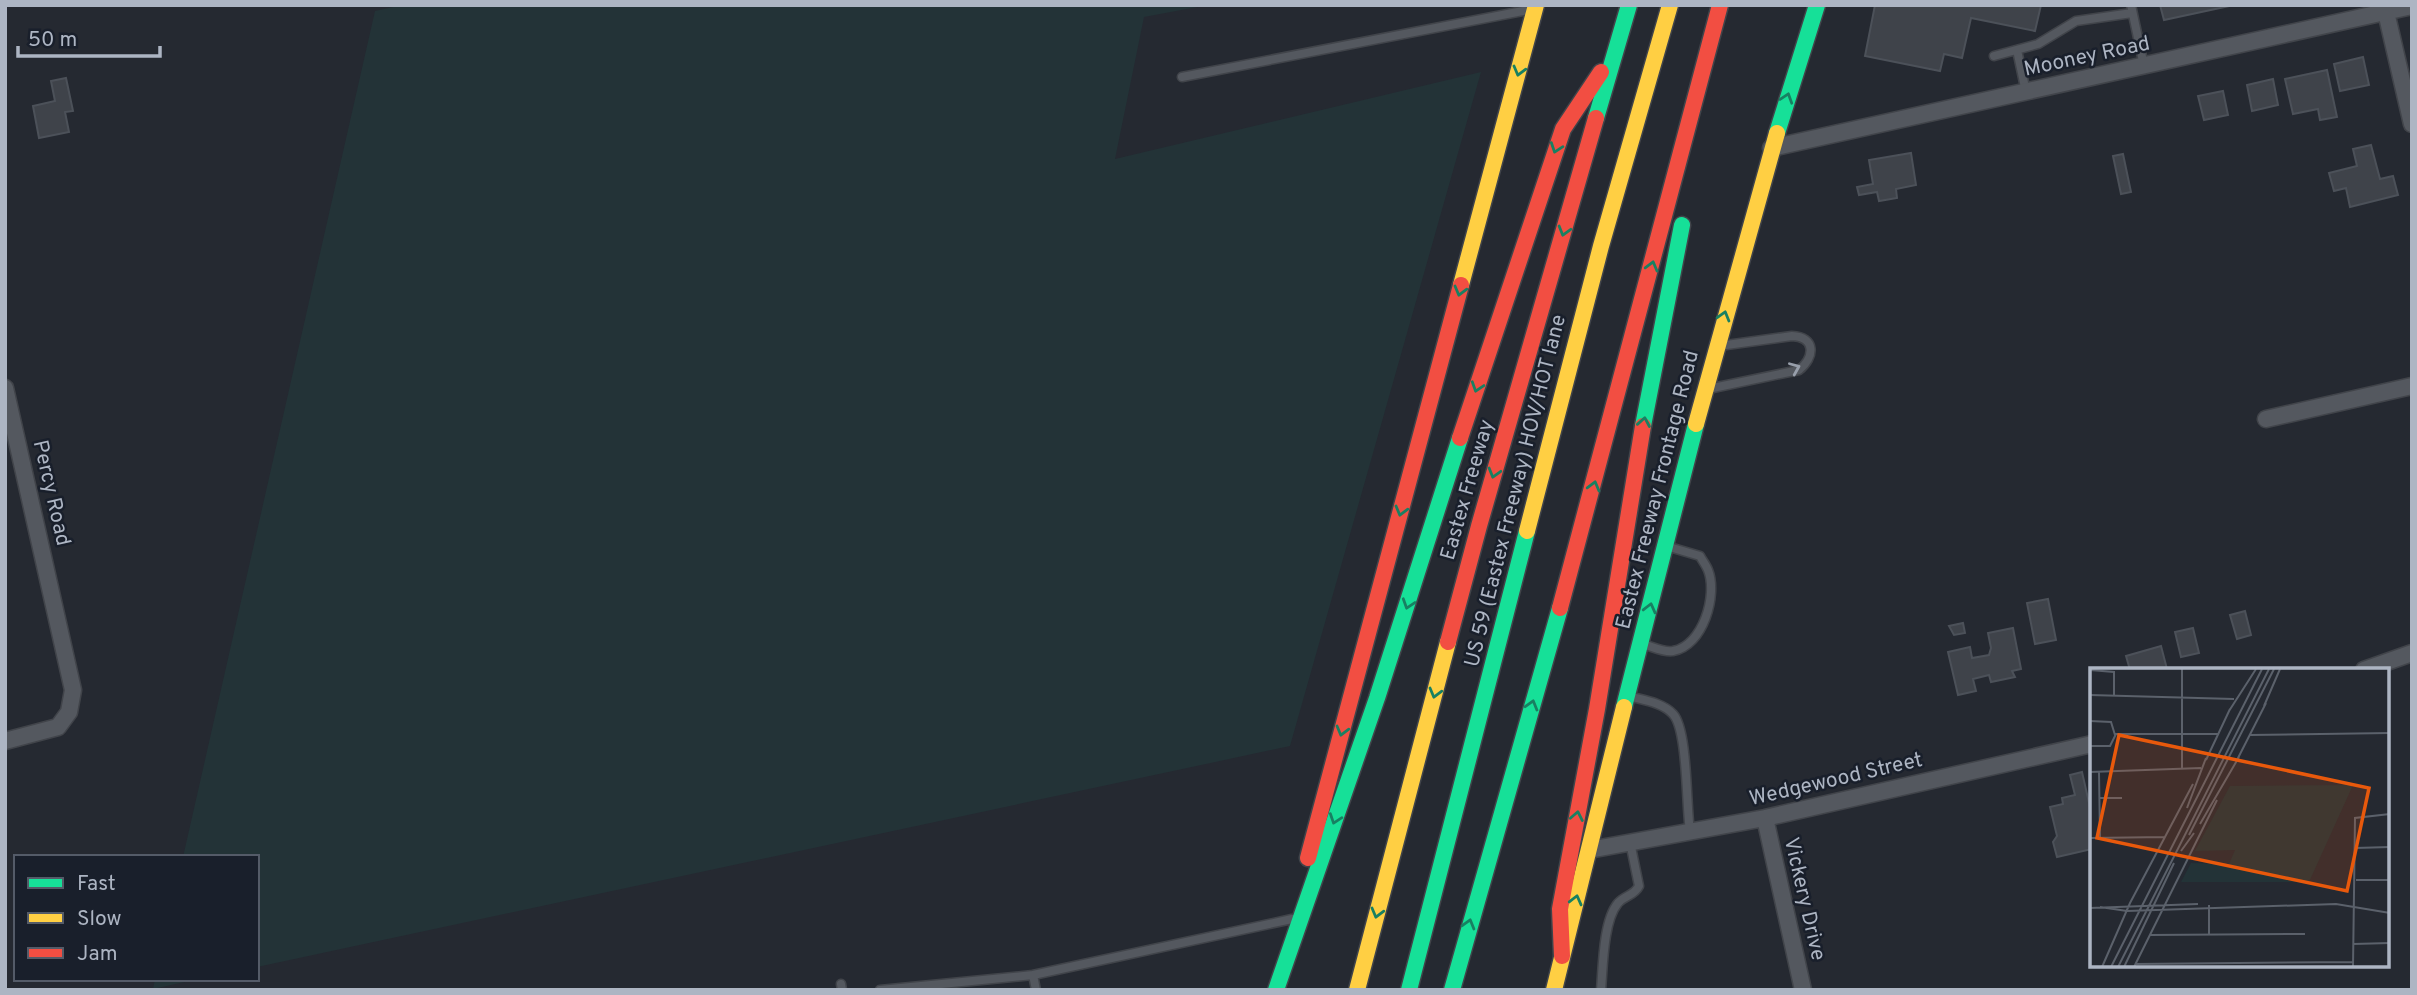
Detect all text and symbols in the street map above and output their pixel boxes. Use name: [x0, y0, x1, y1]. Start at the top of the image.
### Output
scale bar: [18, 14, 159, 58]
text: 50 m: [28, 27, 77, 54]
street label: Mooney Road: [2021, 30, 2153, 84]
one-way arrow: [1513, 65, 1527, 77]
one-way arrow: [1779, 92, 1794, 104]
one-way arrow: [1550, 141, 1564, 153]
one-way arrow: [1558, 225, 1572, 237]
one-way arrow: [1644, 260, 1658, 272]
one-way arrow: [1454, 285, 1468, 297]
one-way arrow: [1716, 311, 1731, 323]
street label: US 59 (Eastex Freeway) HOV/HOT lane: [1459, 312, 1573, 670]
street label: Eastex Freeway Frontage Road: [1610, 348, 1706, 632]
one-way arrow: [1788, 363, 1800, 377]
one-way arrow: [1471, 380, 1485, 393]
one-way arrow: [1636, 416, 1651, 428]
street label: Eastex Freeway: [1435, 417, 1501, 563]
street label: Percy Road: [26, 437, 76, 549]
one-way arrow: [1488, 467, 1502, 479]
one-way arrow: [1586, 480, 1600, 492]
one-way arrow: [1395, 505, 1409, 517]
one-way arrow: [1401, 597, 1416, 609]
one-way arrow: [1642, 602, 1656, 614]
inset map: [2090, 668, 2389, 967]
one-way arrow: [1429, 687, 1443, 699]
one-way arrow: [1523, 699, 1538, 711]
one-way arrow: [1336, 724, 1351, 736]
street label: Wedgewood Street: [1747, 747, 1925, 813]
one-way arrow: [1569, 810, 1584, 822]
one-way arrow: [1329, 813, 1343, 825]
street label: Vickery Drive: [1777, 835, 1831, 963]
legend: [14, 855, 259, 981]
text: Fast: [77, 871, 116, 898]
one-way arrow: [1568, 894, 1582, 906]
text: Slow: [77, 906, 122, 933]
one-way arrow: [1371, 907, 1386, 919]
one-way arrow: [1461, 918, 1475, 930]
text: Jam: [77, 941, 118, 968]

